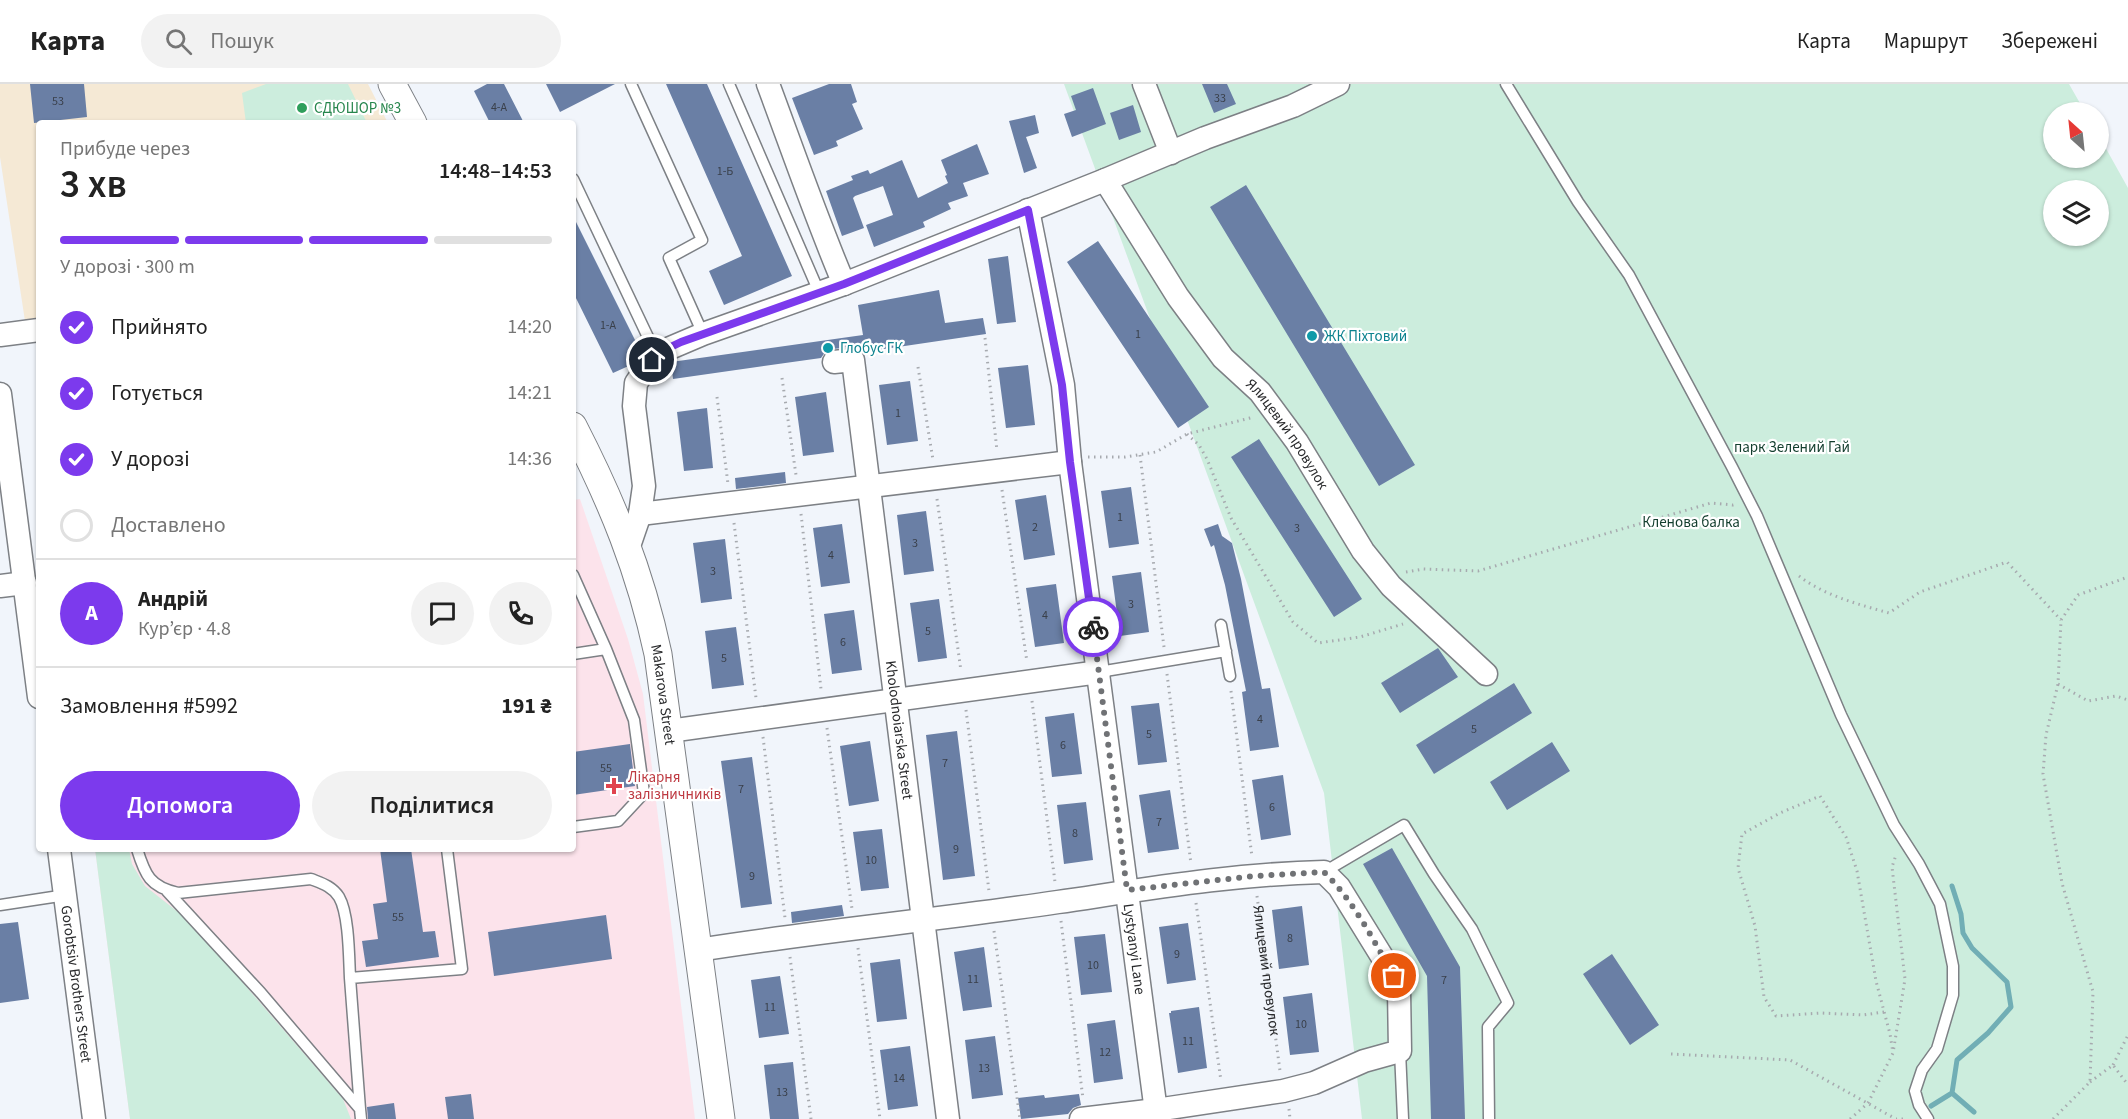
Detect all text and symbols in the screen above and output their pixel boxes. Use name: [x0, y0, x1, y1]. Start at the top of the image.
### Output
search box: [141, 14, 561, 68]
text: Карта: [30, 21, 105, 61]
icon: search: [162, 25, 195, 58]
text: Пошук: [210, 25, 274, 57]
text: Карта: [1797, 26, 1851, 56]
text: Маршрут: [1884, 26, 1968, 56]
text: Збережені: [2001, 26, 2098, 56]
house number: 33: [1214, 90, 1226, 107]
house number: 53: [52, 93, 64, 110]
place label: СДЮШОР №3: [314, 98, 401, 119]
house number: 4-А: [491, 99, 508, 116]
marker: СДЮШОР №3: [295, 101, 309, 115]
north arrow: [2043, 102, 2109, 168]
map controls: [2043, 102, 2109, 246]
text: Прибуде через: [60, 135, 190, 163]
text: 14:48–14:53: [439, 155, 552, 187]
text: 3 хв: [60, 157, 127, 213]
house number: 1-Б: [717, 163, 733, 180]
button: layers: [2043, 180, 2109, 246]
text: У дорозі · 300 m: [60, 253, 195, 281]
icon: check: [60, 311, 93, 344]
text: Прийнято: [111, 311, 208, 343]
text: 14:20: [507, 313, 552, 341]
house number: 1-А: [600, 317, 617, 334]
house number: 1: [1135, 326, 1141, 343]
place label: ЖК Піхтовий: [1324, 326, 1407, 347]
marker: ЖК Піхтовий: [1305, 329, 1319, 343]
pin: [626, 334, 677, 385]
place label: Глобус ГК: [840, 338, 903, 359]
marker: Глобус ГК: [821, 341, 835, 355]
icon: home: [635, 343, 668, 376]
street label: Ялицевий провулок: [1241, 374, 1334, 494]
icon: check: [60, 377, 93, 410]
text: Готується: [111, 377, 203, 409]
text: 14:21: [507, 379, 552, 407]
house number: 1: [895, 405, 901, 422]
park label: парк Зелений Гай: [1734, 437, 1850, 458]
icon: check: [60, 443, 93, 476]
text: У дорозі: [111, 443, 190, 475]
text: 14:36: [507, 445, 552, 473]
text: Доставлено: [111, 509, 226, 541]
house number: 1: [1117, 509, 1123, 526]
park label: Кленова балка: [1642, 512, 1740, 533]
house number: 2: [1032, 519, 1038, 536]
house number: 3: [1294, 520, 1300, 537]
house number: 3: [912, 535, 918, 552]
house number: 4: [828, 547, 834, 564]
house number: 3: [710, 563, 716, 580]
button: chat: [411, 582, 474, 645]
button: phone: [489, 582, 552, 645]
text: Андрій: [138, 583, 208, 615]
house number: 3: [1128, 596, 1134, 613]
text: А: [85, 597, 98, 629]
courier: [1063, 597, 1123, 657]
house number: 4: [1042, 607, 1048, 624]
icon: bike: [1077, 611, 1110, 644]
text: Кур’єр · 4.8: [138, 615, 231, 643]
house number: 5: [925, 623, 931, 640]
house number: 6: [840, 634, 846, 651]
street label: Makarova Street: [646, 642, 681, 746]
house number: 5: [721, 650, 727, 667]
street label: Kholodnoiarska Street: [880, 659, 918, 801]
text: Замовлення #5992: [60, 690, 238, 722]
text: 191 ₴: [501, 690, 552, 722]
house number: 4: [1257, 711, 1263, 728]
house number: 5: [1471, 721, 1477, 738]
house number: 5: [1146, 726, 1152, 743]
house number: 6: [1060, 737, 1066, 754]
house number: 7: [942, 755, 948, 772]
house number: 55: [600, 760, 612, 777]
place label: Лікарня залізничників: [628, 767, 722, 805]
button: Допомога: [60, 771, 300, 840]
button: Поділитися: [312, 771, 552, 840]
marker: Лікарня залізничників: [605, 777, 623, 795]
house number: 7: [738, 781, 744, 798]
house number: 6: [1269, 799, 1275, 816]
house number: 7: [1156, 814, 1162, 831]
house number: 8: [1072, 825, 1078, 842]
house number: 9: [953, 841, 959, 858]
house number: 10: [865, 852, 877, 869]
house number: 9: [749, 868, 755, 885]
street label: Lystyanyi Lane: [1118, 902, 1151, 996]
street label: Gorobtsiv Brothers Street: [56, 904, 97, 1064]
street label: Ялицевий провулок: [1248, 904, 1286, 1037]
house number: 55: [392, 909, 404, 926]
house number: 8: [1287, 930, 1293, 947]
house number: 9: [1174, 946, 1180, 963]
pin: [1368, 950, 1419, 1001]
house number: 10: [1087, 957, 1099, 974]
icon: bag: [1377, 959, 1410, 992]
house number: 11: [967, 971, 979, 988]
house number: 7: [1441, 972, 1447, 989]
house number: 11: [764, 999, 776, 1016]
house number: 10: [1295, 1016, 1307, 1033]
house number: 11: [1182, 1033, 1194, 1050]
house number: 12: [1099, 1044, 1111, 1061]
house number: 13: [978, 1060, 990, 1077]
house number: 14: [893, 1070, 905, 1087]
house number: 13: [776, 1084, 788, 1101]

